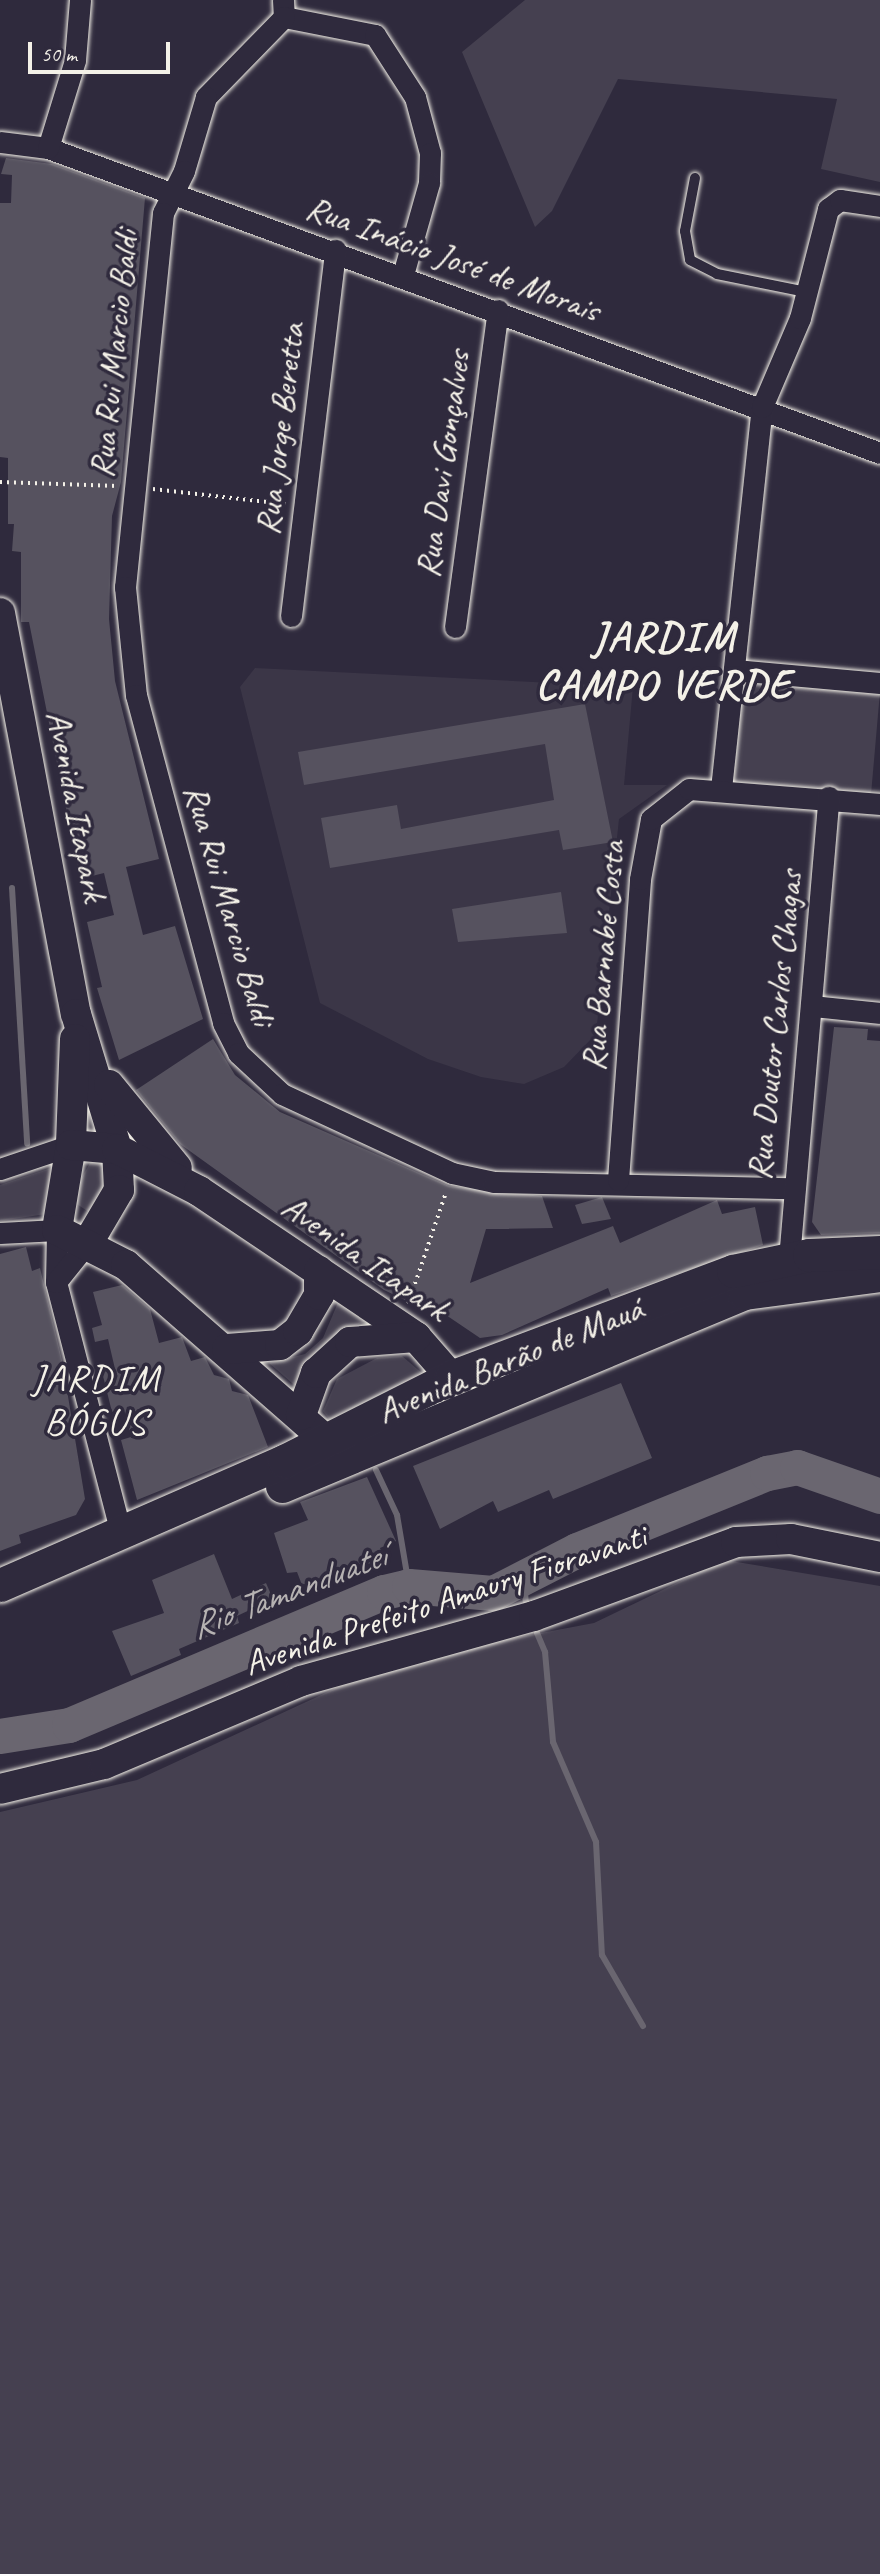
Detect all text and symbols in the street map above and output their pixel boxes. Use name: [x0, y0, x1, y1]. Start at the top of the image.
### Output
scale bar: [32, 28, 173, 72]
text: 50 m: [41, 41, 77, 67]
street label: Rua Inácio José de Morais: [301, 187, 605, 331]
street label: Rua Rui Marcio Baldi: [80, 227, 148, 481]
street label: Rua Jorge Beretta: [246, 321, 314, 537]
street label: Rua Davi Gonçalves: [406, 348, 480, 580]
district label: JARDIM CAMPO VERDE: [539, 612, 789, 710]
street label: Avenida Itapark: [37, 707, 115, 905]
street label: Rua Rui Marcio Baldi: [174, 778, 284, 1032]
street label: Rua Barnabé Costa: [572, 839, 634, 1073]
street label: Rua Doutor Carlos Chagas: [738, 867, 812, 1183]
street label: Avenida Itapark: [274, 1185, 456, 1331]
street label: Avenida Barão de Mauá: [371, 1287, 649, 1433]
district label: JARDIM BÓGUS: [34, 1355, 158, 1444]
street label: Avenida Prefeito Amaury Fioravanti: [238, 1515, 652, 1685]
water label: Rio Tamanduateí: [184, 1533, 392, 1649]

